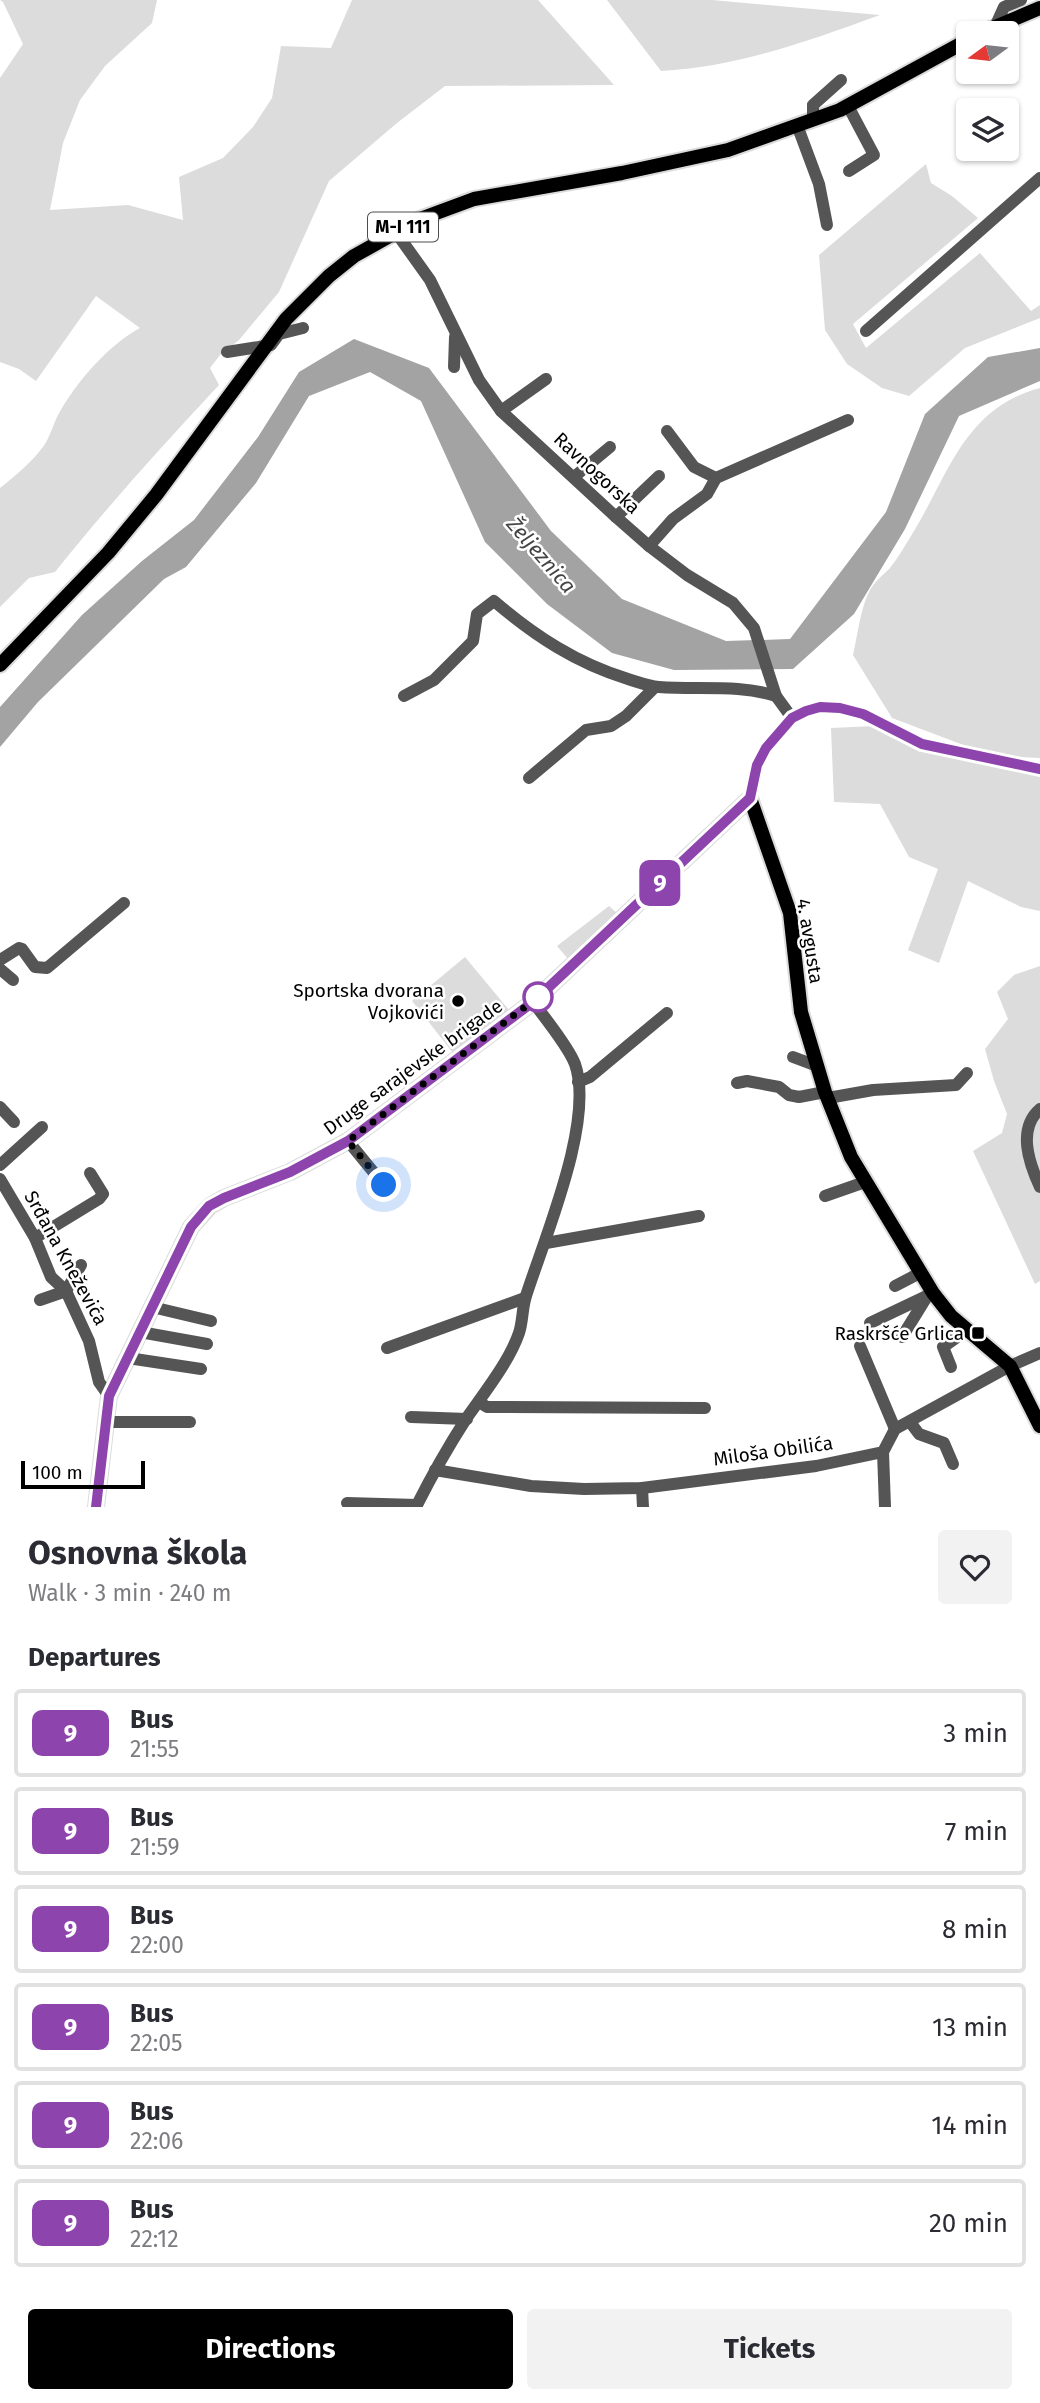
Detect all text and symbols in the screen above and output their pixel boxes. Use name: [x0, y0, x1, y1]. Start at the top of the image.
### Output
north arrow: [956, 21, 1018, 84]
map controls: [956, 21, 1019, 161]
button: layers: [956, 98, 1019, 161]
road number: M-I 111: [368, 212, 438, 242]
street label: Ravnogorska: [549, 427, 645, 519]
water label: Željeznica: [500, 511, 581, 598]
line badge: 9: [637, 860, 683, 906]
text: 9: [653, 869, 667, 897]
street label: 4. avgusta: [792, 897, 828, 985]
place label: Sportska dvorana Vojkovići: [293, 979, 444, 1024]
unlabelled marker: [523, 982, 553, 1012]
marker: Sportska dvorana Vojkovići: [450, 993, 466, 1009]
street label: Druge sarajevske brigade: [319, 994, 507, 1140]
your location: [366, 1167, 401, 1202]
street label: Srđana Kneževića: [19, 1187, 113, 1329]
place label: Raskršće Grlica: [834, 1322, 964, 1345]
marker: Raskršće Grlica: [970, 1325, 986, 1341]
street label: Miloša Obilića: [712, 1431, 834, 1471]
scale bar: [21, 1458, 145, 1490]
text: 100 m: [32, 1461, 83, 1484]
button: heart: [938, 1530, 1012, 1604]
text: Osnovna škola: [28, 1533, 247, 1573]
text: Walk · 3 min · 240 m: [28, 1579, 231, 1607]
text: Departures: [28, 1642, 161, 1673]
text: Bus: [130, 1704, 173, 1735]
text: 3 min: [943, 1718, 1008, 1749]
text: 9: [64, 1719, 77, 1747]
text: 21:55: [130, 1735, 179, 1763]
text: Bus: [130, 1802, 173, 1833]
text: 7 min: [945, 1816, 1008, 1847]
text: 9: [64, 1817, 77, 1845]
text: 21:59: [130, 1833, 180, 1861]
text: Bus: [130, 1900, 173, 1931]
text: 8 min: [942, 1914, 1008, 1945]
text: 9: [64, 1915, 77, 1943]
text: 22:00: [130, 1931, 184, 1959]
text: Bus: [130, 1998, 173, 2029]
text: 13 min: [932, 2012, 1008, 2043]
text: 9: [64, 2013, 77, 2041]
text: 22:05: [130, 2029, 183, 2057]
text: Bus: [130, 2096, 173, 2127]
text: 14 min: [931, 2110, 1008, 2141]
text: 9: [64, 2111, 77, 2139]
text: 22:06: [130, 2127, 183, 2155]
text: Bus: [130, 2194, 173, 2225]
text: 20 min: [929, 2208, 1008, 2239]
text: 9: [64, 2209, 77, 2237]
text: 22:12: [130, 2225, 179, 2253]
button: Directions: [28, 2309, 513, 2389]
button: Tickets: [527, 2309, 1012, 2389]

